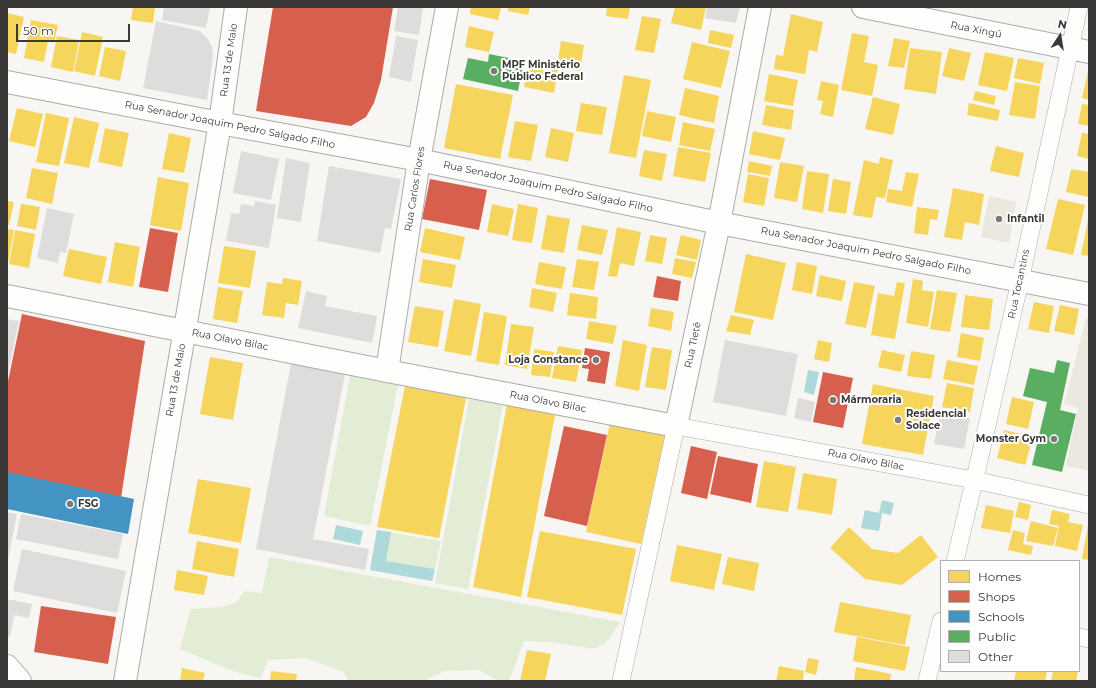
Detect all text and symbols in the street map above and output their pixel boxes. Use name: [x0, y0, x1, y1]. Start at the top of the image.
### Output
scale bar: [18, 16, 132, 42]
north arrow: [1040, 16, 1080, 56]
text: N: [1057, 16, 1068, 32]
street label: Rua Xingú: [949, 19, 1003, 41]
street label: Rua 13 de Maio: [218, 22, 240, 98]
text: 50 m: [23, 23, 54, 38]
place label: MPF Ministério Público Federal: [502, 59, 583, 82]
marker: MPF Ministério Público Federal: [489, 66, 499, 76]
street label: Rua Senador Joaquim Pedro Salgado Filho: [124, 99, 336, 151]
street label: Rua Carlos Flores: [402, 146, 428, 232]
street label: Rua Senador Joaquim Pedro Salgado Filho: [442, 159, 654, 215]
place label: Infantil: [1007, 213, 1044, 225]
marker: Infantil: [994, 214, 1004, 224]
street label: Rua Senador Joaquim Pedro Salgado Filho: [760, 225, 972, 277]
street label: Rua Tocantins: [1006, 248, 1032, 320]
street label: Rua Tietê: [682, 321, 704, 369]
street label: Rua Olavo Bilac: [191, 327, 269, 353]
street label: Rua 13 de Maio: [164, 342, 188, 418]
place label: Loja Constance: [508, 354, 588, 366]
marker: Loja Constance: [591, 355, 601, 365]
street label: Rua Olavo Bilac: [509, 389, 587, 415]
place label: Mármoraria: [841, 394, 902, 406]
marker: Mármoraria: [828, 395, 838, 405]
place label: Residencial Solace: [906, 408, 966, 432]
marker: Residencial Solace: [893, 415, 903, 425]
place label: Monster Gym: [976, 433, 1046, 445]
marker: Monster Gym: [1049, 434, 1059, 444]
street label: Rua Olavo Bilac: [827, 447, 905, 473]
place label: FSG: [78, 498, 98, 510]
marker: FSG: [65, 499, 75, 509]
legend: [940, 560, 1080, 672]
text: Homes: [978, 569, 1021, 584]
text: Shops: [978, 589, 1015, 604]
text: Schools: [978, 609, 1024, 624]
text: Public: [978, 629, 1016, 644]
text: Other: [978, 649, 1013, 664]

